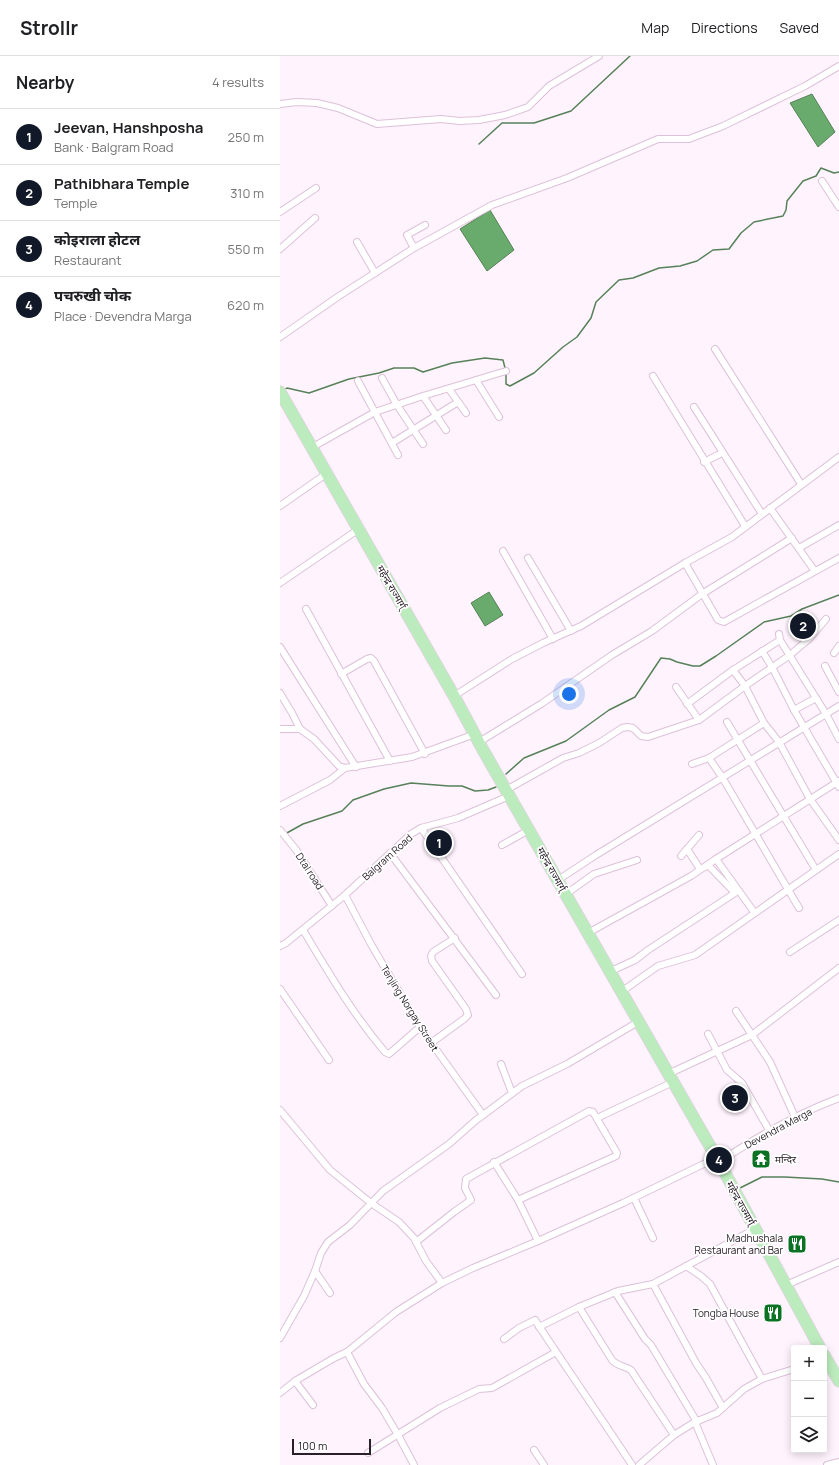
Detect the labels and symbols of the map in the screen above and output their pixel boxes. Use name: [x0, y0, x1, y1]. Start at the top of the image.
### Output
street label: महेन्द्र राज्मार्ग्: [374, 563, 411, 613]
pin: 2: [790, 611, 816, 641]
your location: [559, 684, 579, 704]
pin: 1: [426, 828, 452, 858]
street label: Balgram Road: [359, 831, 415, 883]
street label: महेन्द्र राज्मार्ग्: [534, 844, 571, 895]
street label: Dtal road: [293, 850, 327, 892]
street label: Tenjing Norgay Street: [378, 962, 442, 1054]
pin: 3: [722, 1083, 748, 1113]
street label: Devendra Marga: [742, 1104, 814, 1152]
pin: 4: [706, 1145, 732, 1175]
temple icon: मन्दिर: [750, 1148, 772, 1170]
place label: मन्दिर: [775, 1152, 797, 1166]
street label: महेन्द्र राज्मार्ग्: [723, 1178, 760, 1229]
place label: Madhushala Restaurant and Bar: [695, 1231, 783, 1257]
restaurant icon: Madhushala Restaurant and Bar: [786, 1233, 808, 1255]
restaurant icon: Tongba House: [762, 1302, 784, 1324]
place label: Tongba House: [693, 1306, 759, 1320]
scale bar: [292, 1437, 371, 1456]

